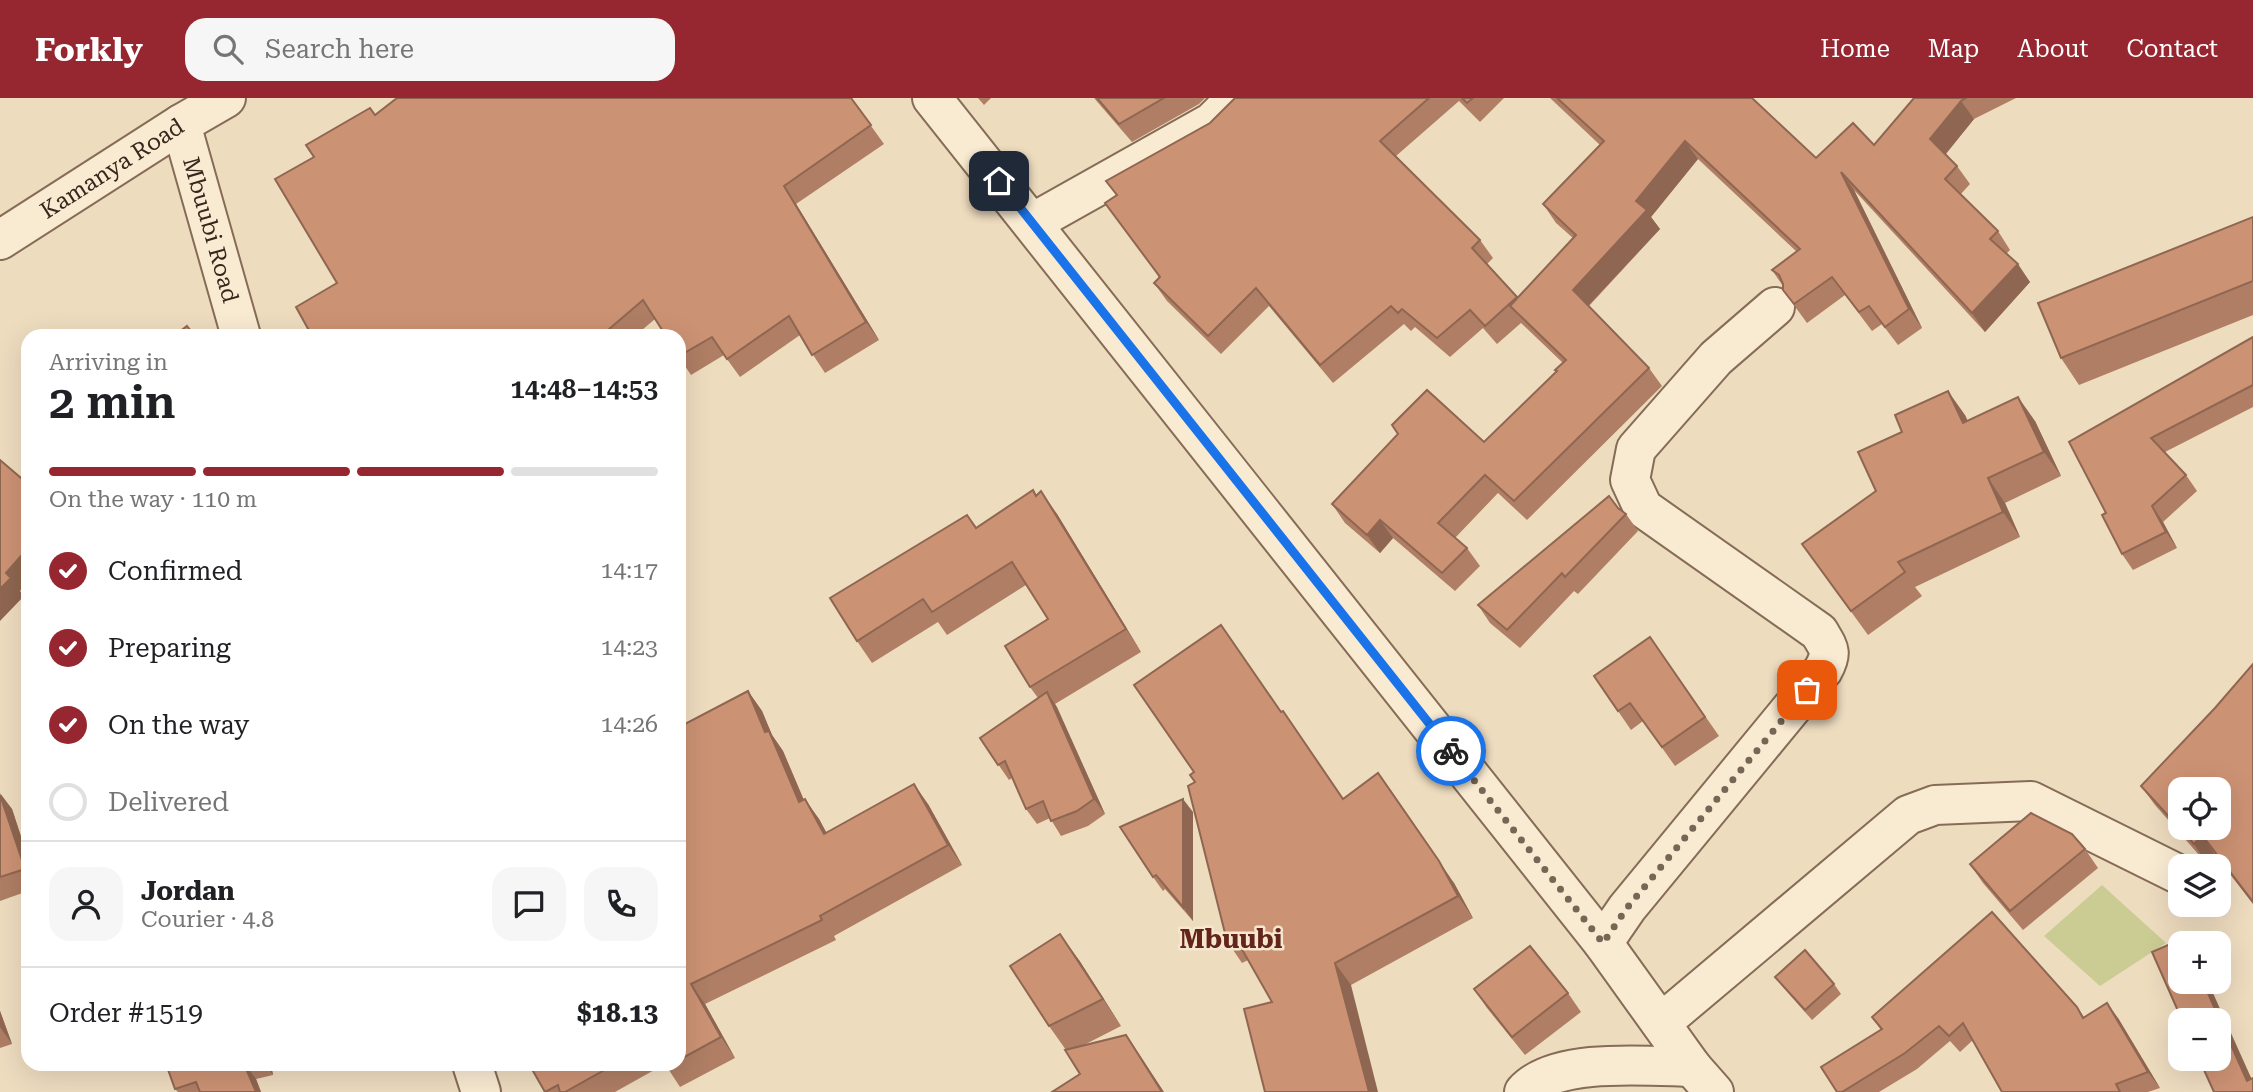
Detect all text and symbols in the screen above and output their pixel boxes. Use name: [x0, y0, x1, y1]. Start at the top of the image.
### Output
search box: [185, 18, 675, 81]
text: Forkly: [35, 30, 143, 69]
icon: search: [209, 30, 247, 68]
text: Search here: [265, 34, 414, 64]
text: Home: [1820, 35, 1890, 63]
text: Map: [1928, 35, 1979, 63]
text: About: [2017, 35, 2088, 63]
text: Contact: [2126, 35, 2218, 63]
street label: Kamanya Road: [35, 112, 189, 224]
pin: [969, 151, 1029, 211]
street label: Mbuubi Road: [178, 154, 244, 306]
icon: home: [980, 162, 1018, 200]
text: Arriving in: [49, 349, 168, 376]
text: 14:48–14:53: [510, 374, 658, 404]
text: 2 min: [49, 375, 176, 429]
text: On the way · 110 m: [49, 486, 257, 513]
icon: check: [49, 552, 87, 590]
text: Confirmed: [108, 556, 243, 586]
text: 14:17: [601, 557, 658, 584]
icon: check: [49, 629, 87, 667]
text: Preparing: [108, 633, 231, 663]
text: 14:23: [601, 634, 658, 661]
pin: [1777, 660, 1837, 720]
icon: bag: [1788, 671, 1826, 709]
icon: check: [49, 706, 87, 744]
text: On the way: [108, 710, 249, 740]
text: 14:26: [601, 711, 658, 738]
courier: [1416, 716, 1486, 786]
icon: bike: [1432, 732, 1470, 770]
map controls: [2168, 777, 2231, 1071]
button: locate: [2168, 777, 2231, 840]
text: Delivered: [108, 787, 229, 817]
button: layers: [2168, 854, 2231, 917]
button: person: [49, 867, 123, 941]
button: chat: [492, 867, 566, 941]
button: phone: [584, 867, 658, 941]
text: Jordan: [141, 876, 235, 906]
text: Courier · 4.8: [141, 906, 274, 933]
district label: Mbuubi: [1180, 924, 1283, 954]
button: +: [2168, 931, 2231, 994]
text: Order #1519: [49, 998, 203, 1028]
text: $18.13: [577, 998, 658, 1028]
button: −: [2168, 1008, 2231, 1071]

